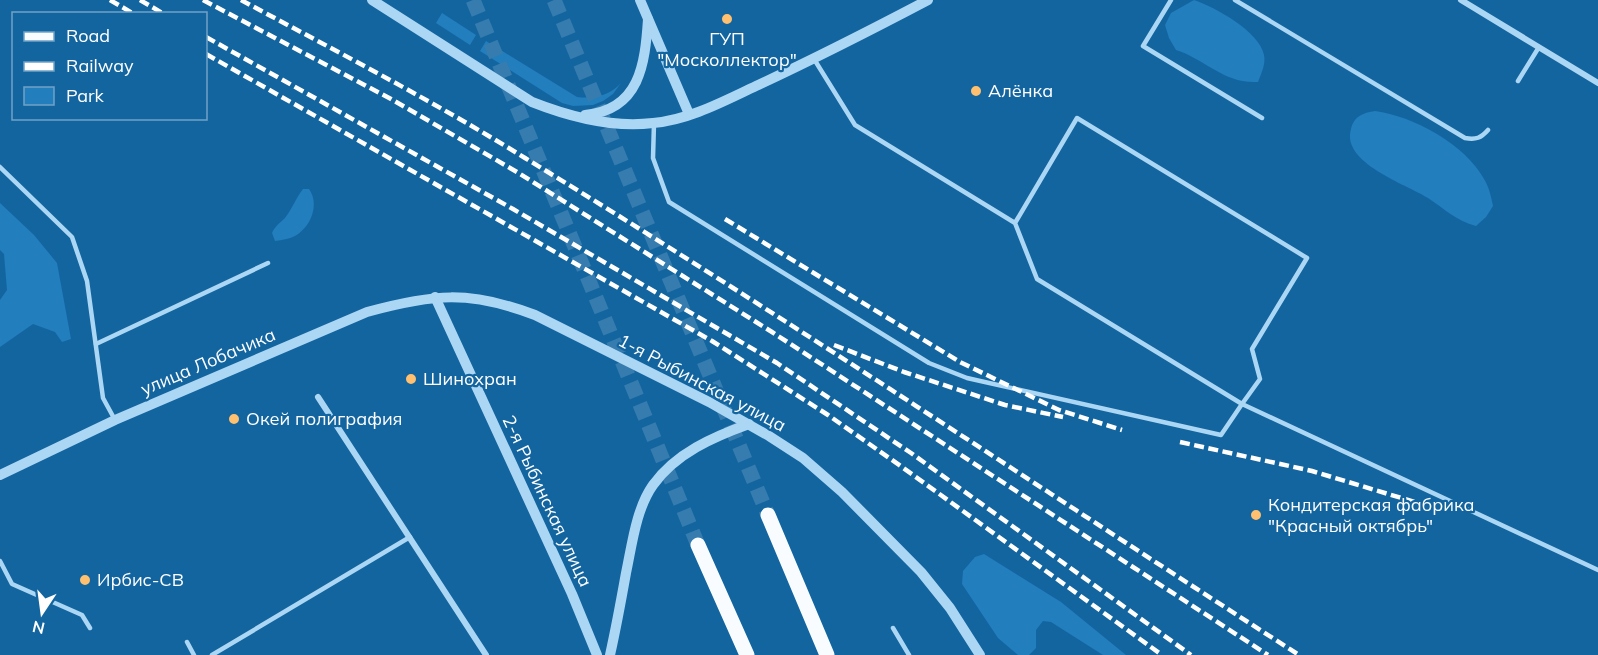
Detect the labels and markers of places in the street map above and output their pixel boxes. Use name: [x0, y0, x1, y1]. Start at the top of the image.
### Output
marker: ГУП "Москоллектор": [720, 12, 734, 26]
place label: ГУП "Москоллектор": [657, 27, 797, 71]
place label: Алёнка: [988, 79, 1053, 102]
marker: Алёнка: [969, 84, 983, 98]
place label: Шинохран: [423, 367, 517, 390]
marker: Шинохран: [404, 372, 418, 386]
place label: Окей полиграфия: [246, 407, 403, 430]
marker: Окей полиграфия: [227, 412, 241, 426]
place label: Кондитерская фабрика "Красный октябрь": [1268, 493, 1475, 537]
marker: Кондитерская фабрика "Красный октябрь": [1249, 508, 1263, 522]
place label: Ирбис-СВ: [97, 568, 184, 591]
marker: Ирбис-СВ: [78, 573, 92, 587]

